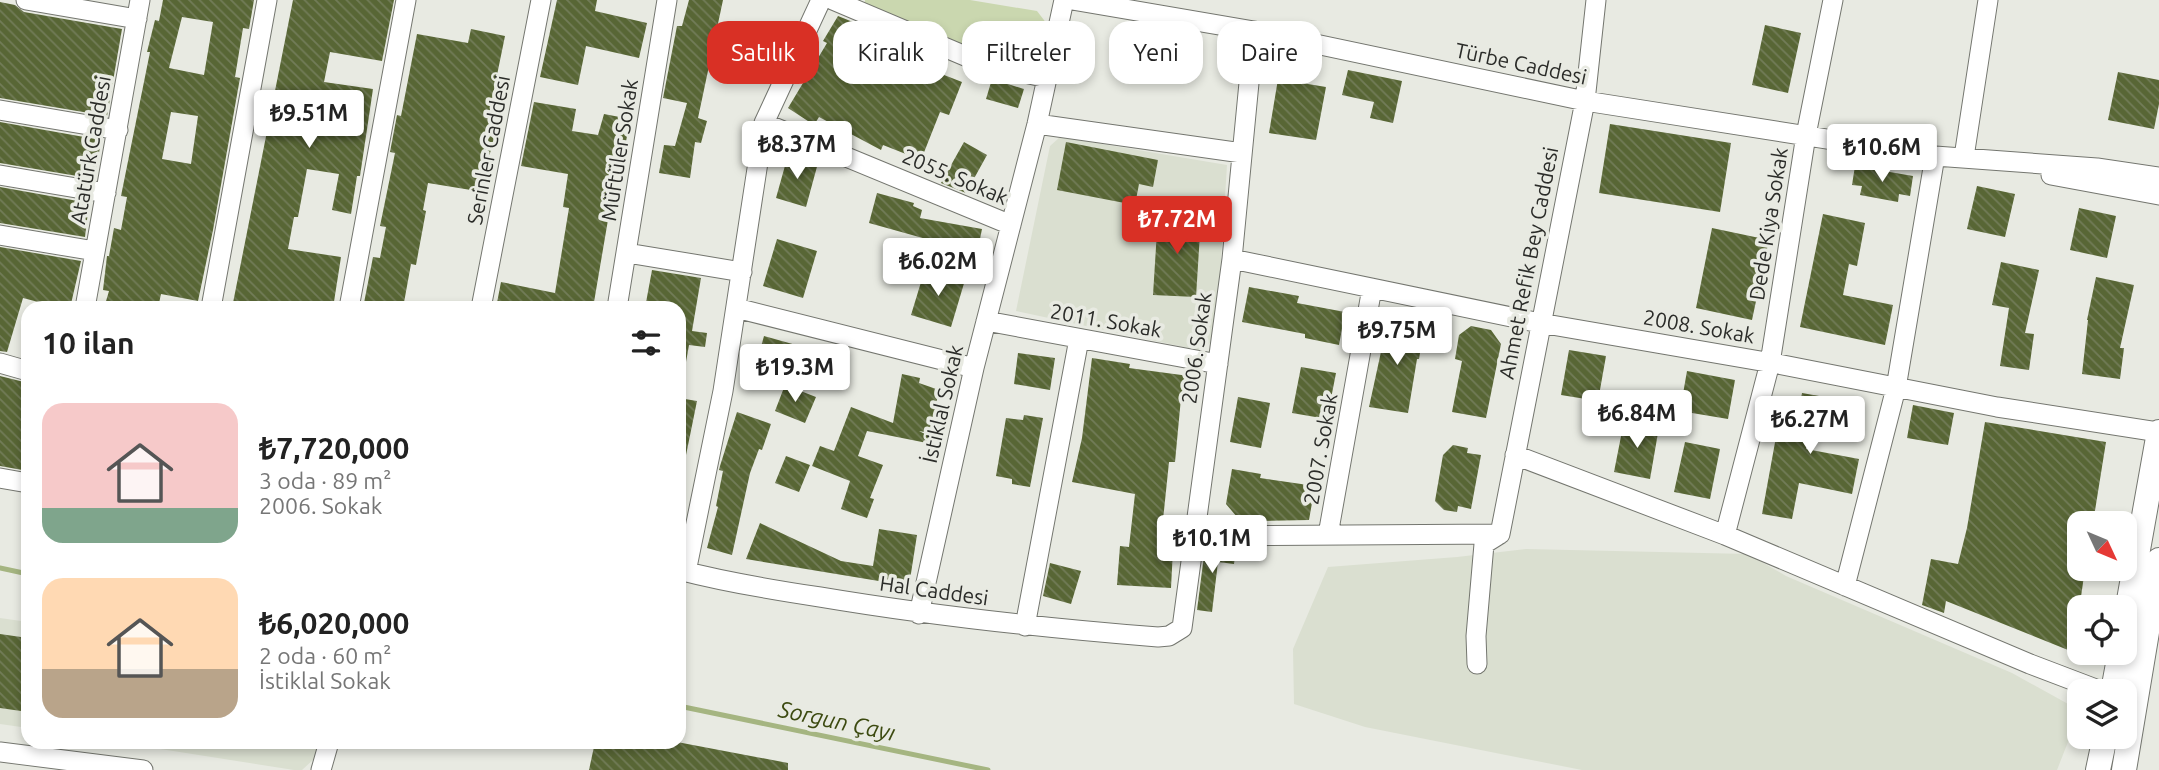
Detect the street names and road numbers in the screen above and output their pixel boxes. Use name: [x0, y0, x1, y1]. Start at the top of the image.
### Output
street label: Türbe Caddesi: [1453, 37, 1589, 89]
street label: Serinler Caddesi: [462, 73, 514, 226]
street label: Atatürk Caddesi: [65, 74, 115, 226]
street label: Müftüler Sokak: [596, 77, 642, 223]
street label: 2055. Sokak: [899, 143, 1012, 209]
street label: Ahmet Refik Bey Caddesi: [1494, 145, 1562, 381]
street label: Dede Kiya Sokak: [1744, 145, 1792, 302]
street label: 2006. Sokak: [1176, 290, 1216, 405]
street label: 2011. Sokak: [1049, 298, 1164, 342]
street label: 2008. Sokak: [1642, 304, 1757, 348]
street label: İstiklal Sokak: [917, 342, 967, 465]
street label: 2007. Sokak: [1298, 391, 1342, 506]
street label: Hal Caddesi: [878, 570, 990, 610]

